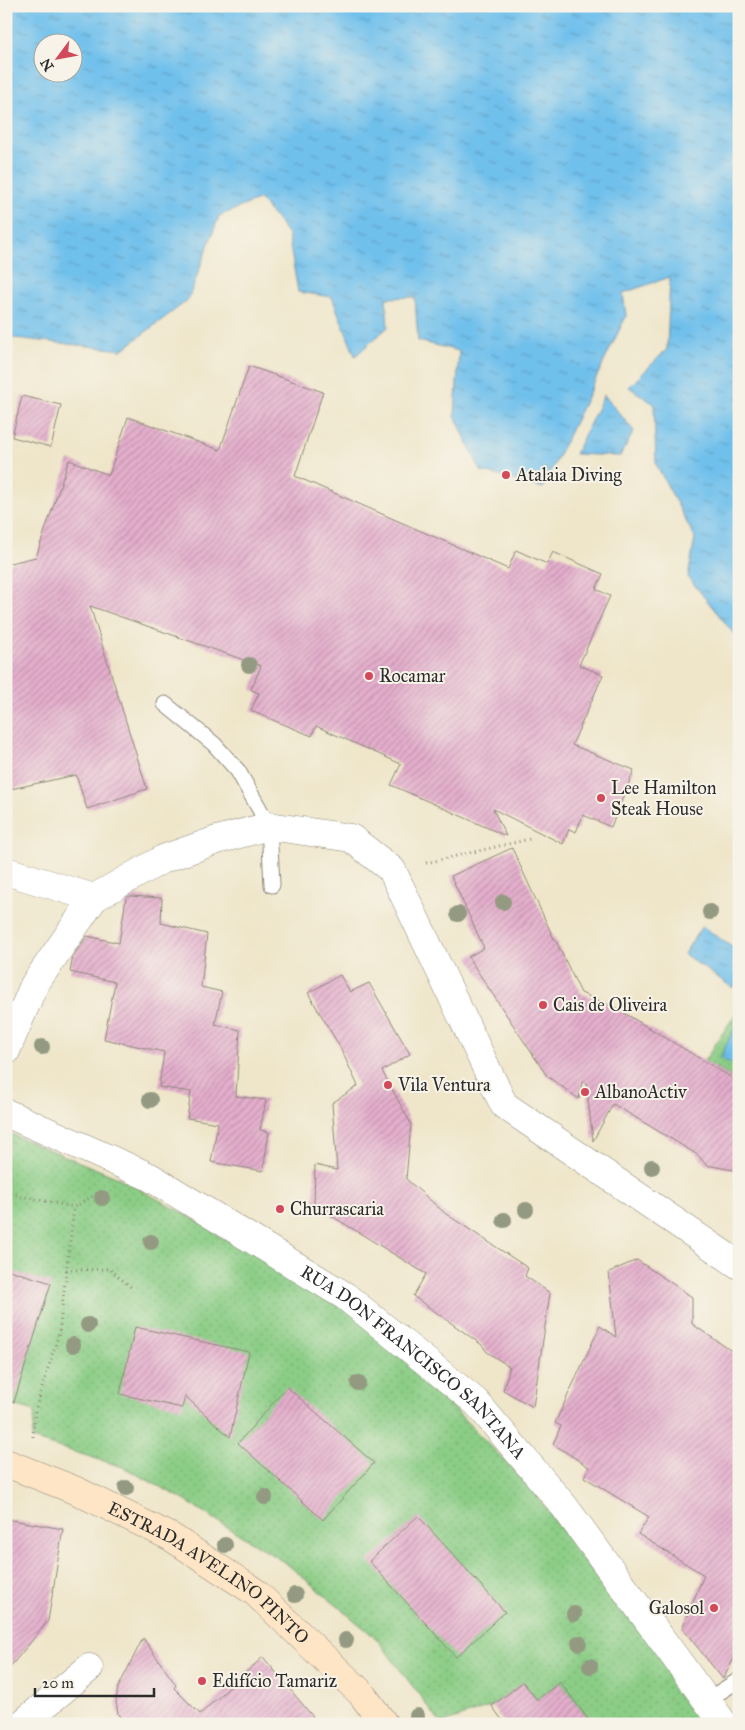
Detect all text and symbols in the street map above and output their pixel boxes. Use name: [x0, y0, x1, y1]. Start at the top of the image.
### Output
north arrow: [32, 32, 82, 82]
text: N: [37, 55, 58, 74]
place label: Atalaia Diving: [515, 464, 622, 487]
marker: Atalaia Diving: [500, 469, 512, 481]
place label: Rocamar: [379, 665, 446, 687]
marker: Rocamar: [363, 670, 375, 682]
place label: Lee Hamilton Steak House: [611, 777, 717, 820]
marker: Lee Hamilton Steak House: [595, 792, 607, 804]
place label: Cais de Oliveira: [553, 994, 668, 1016]
marker: Cais de Oliveira: [537, 999, 549, 1011]
place label: Vila Ventura: [397, 1074, 491, 1096]
marker: Vila Ventura: [382, 1079, 394, 1091]
place label: AlbanoActiv: [594, 1081, 688, 1103]
marker: AlbanoActiv: [579, 1086, 591, 1098]
place label: Churrascaria: [290, 1198, 384, 1220]
marker: Churrascaria: [274, 1203, 286, 1215]
street label: RUA DON FRANCISCO SANTANA: [297, 1261, 530, 1464]
street label: ESTRADA AVELINO PINTO: [104, 1497, 314, 1649]
place label: Galosol: [649, 1597, 704, 1619]
marker: Galosol: [708, 1602, 720, 1614]
scale bar: [35, 1665, 154, 1697]
place label: Edifício Tamariz: [212, 1670, 337, 1692]
text: 20 m: [42, 1674, 74, 1692]
marker: Edifício Tamariz: [196, 1675, 208, 1687]

